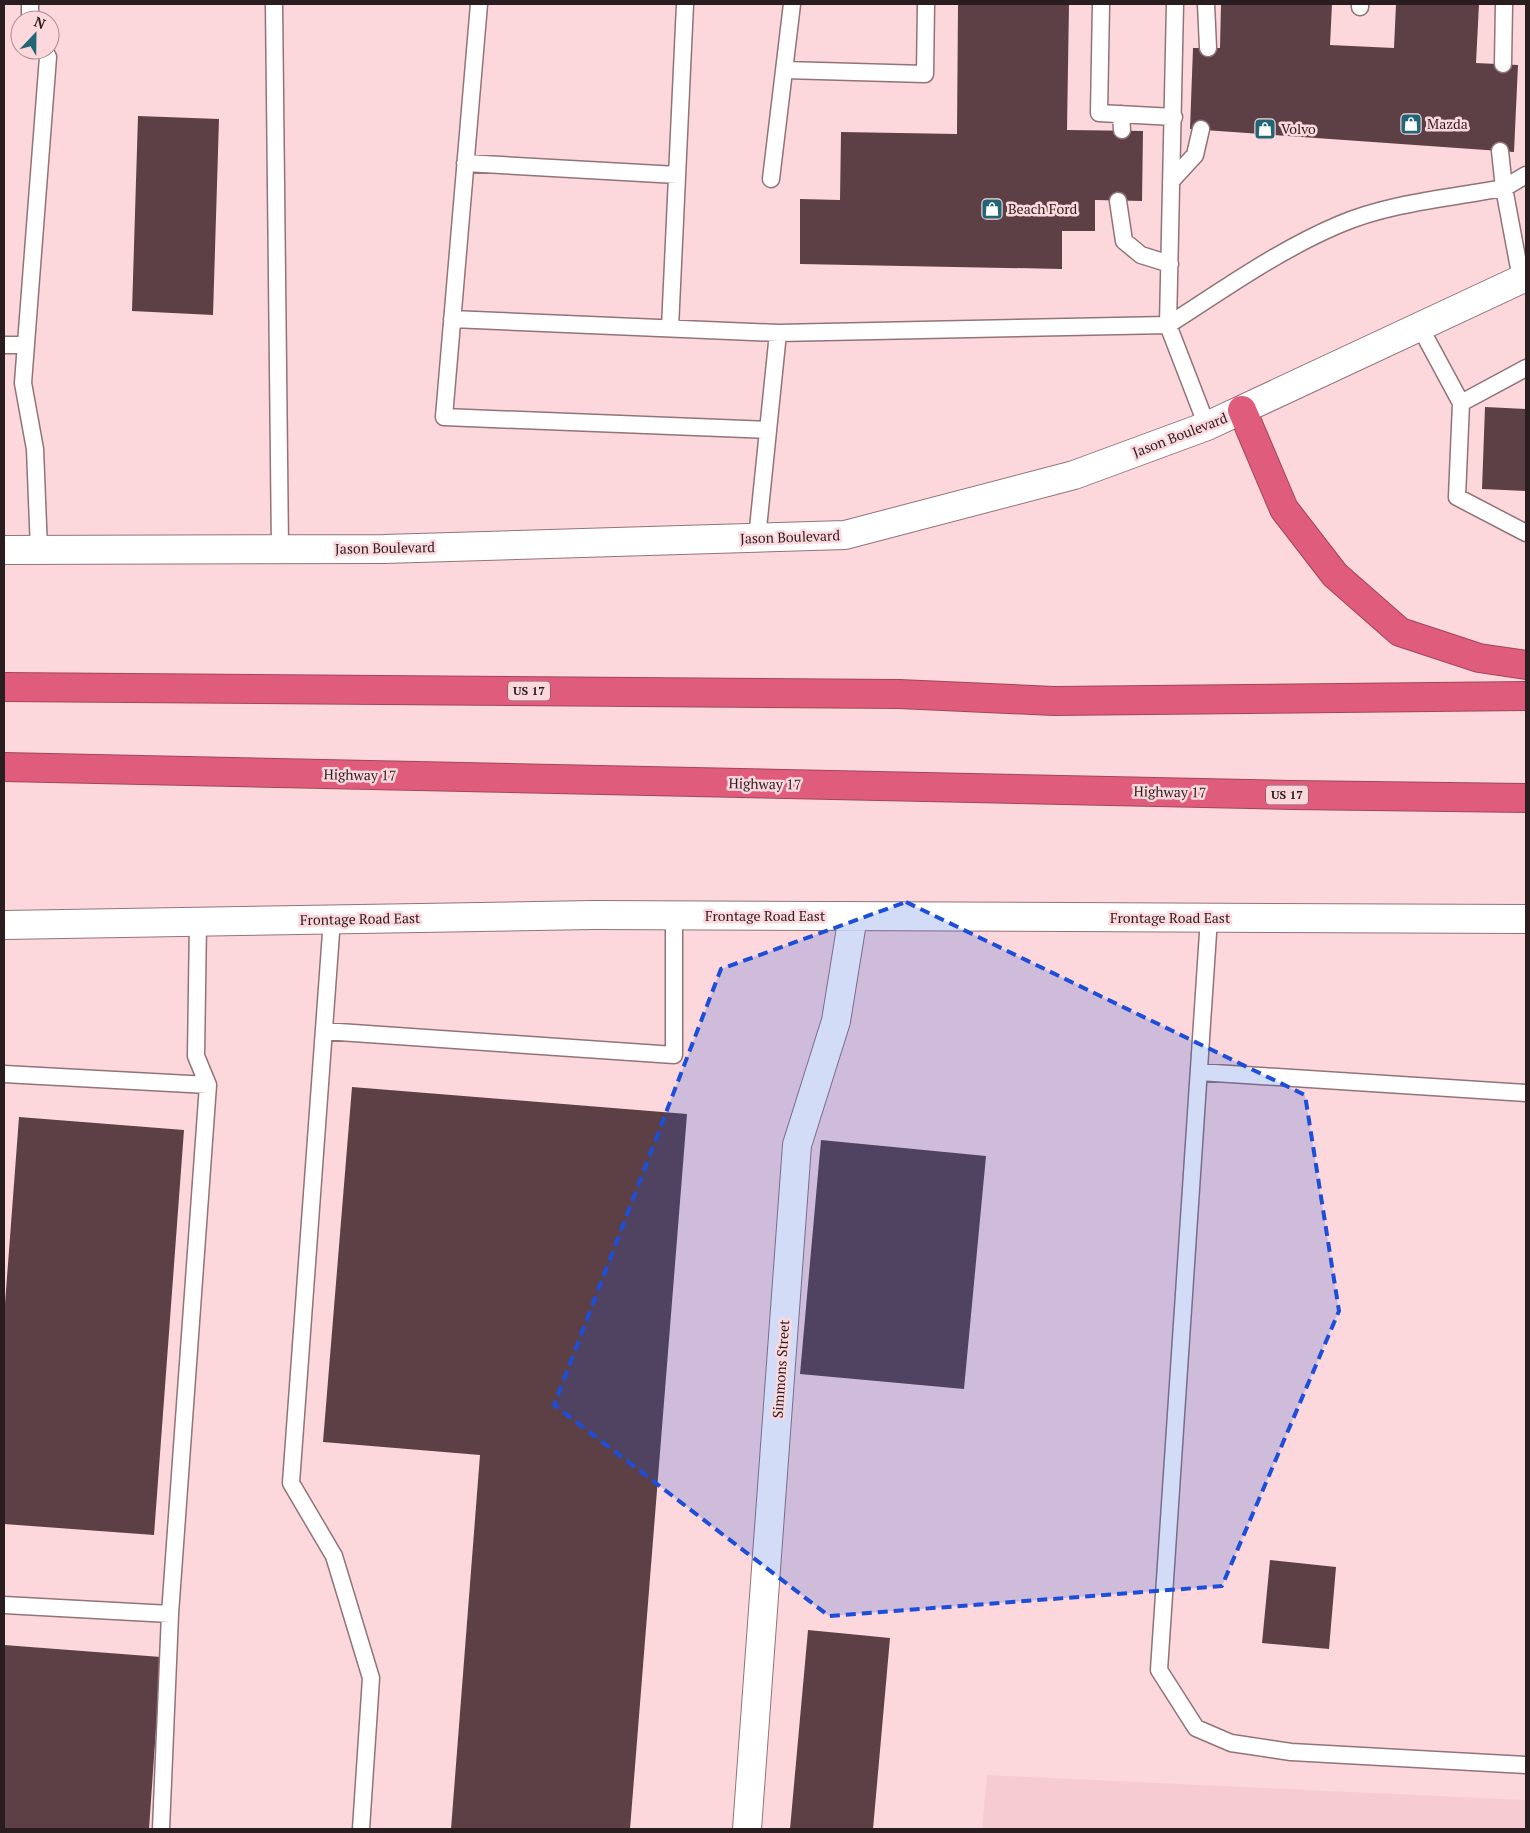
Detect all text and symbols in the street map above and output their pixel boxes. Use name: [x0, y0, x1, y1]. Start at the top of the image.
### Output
north arrow: [10, 10, 60, 60]
text: N: [32, 12, 49, 33]
shop icon: Mazda: [1399, 112, 1423, 136]
place label: Mazda: [1427, 114, 1468, 133]
shop icon: Volvo: [1253, 117, 1277, 141]
place label: Volvo: [1281, 119, 1316, 138]
shop icon: Beach Ford: [980, 197, 1004, 221]
place label: Beach Ford: [1008, 199, 1078, 218]
street label: Jason Boulevard: [1130, 408, 1230, 461]
street label: Jason Boulevard: [740, 525, 841, 548]
street label: Jason Boulevard: [335, 537, 435, 558]
road number: US 17: [508, 681, 550, 700]
street label: Highway 17: [324, 764, 396, 785]
street label: Highway 17: [729, 773, 801, 794]
street label: Highway 17: [1134, 781, 1206, 802]
road number: US 17: [1266, 786, 1308, 804]
street label: Frontage Road East: [705, 906, 826, 925]
street label: Frontage Road East: [300, 908, 421, 929]
street label: Frontage Road East: [1110, 908, 1231, 927]
street label: Simmons Street: [768, 1318, 793, 1419]

